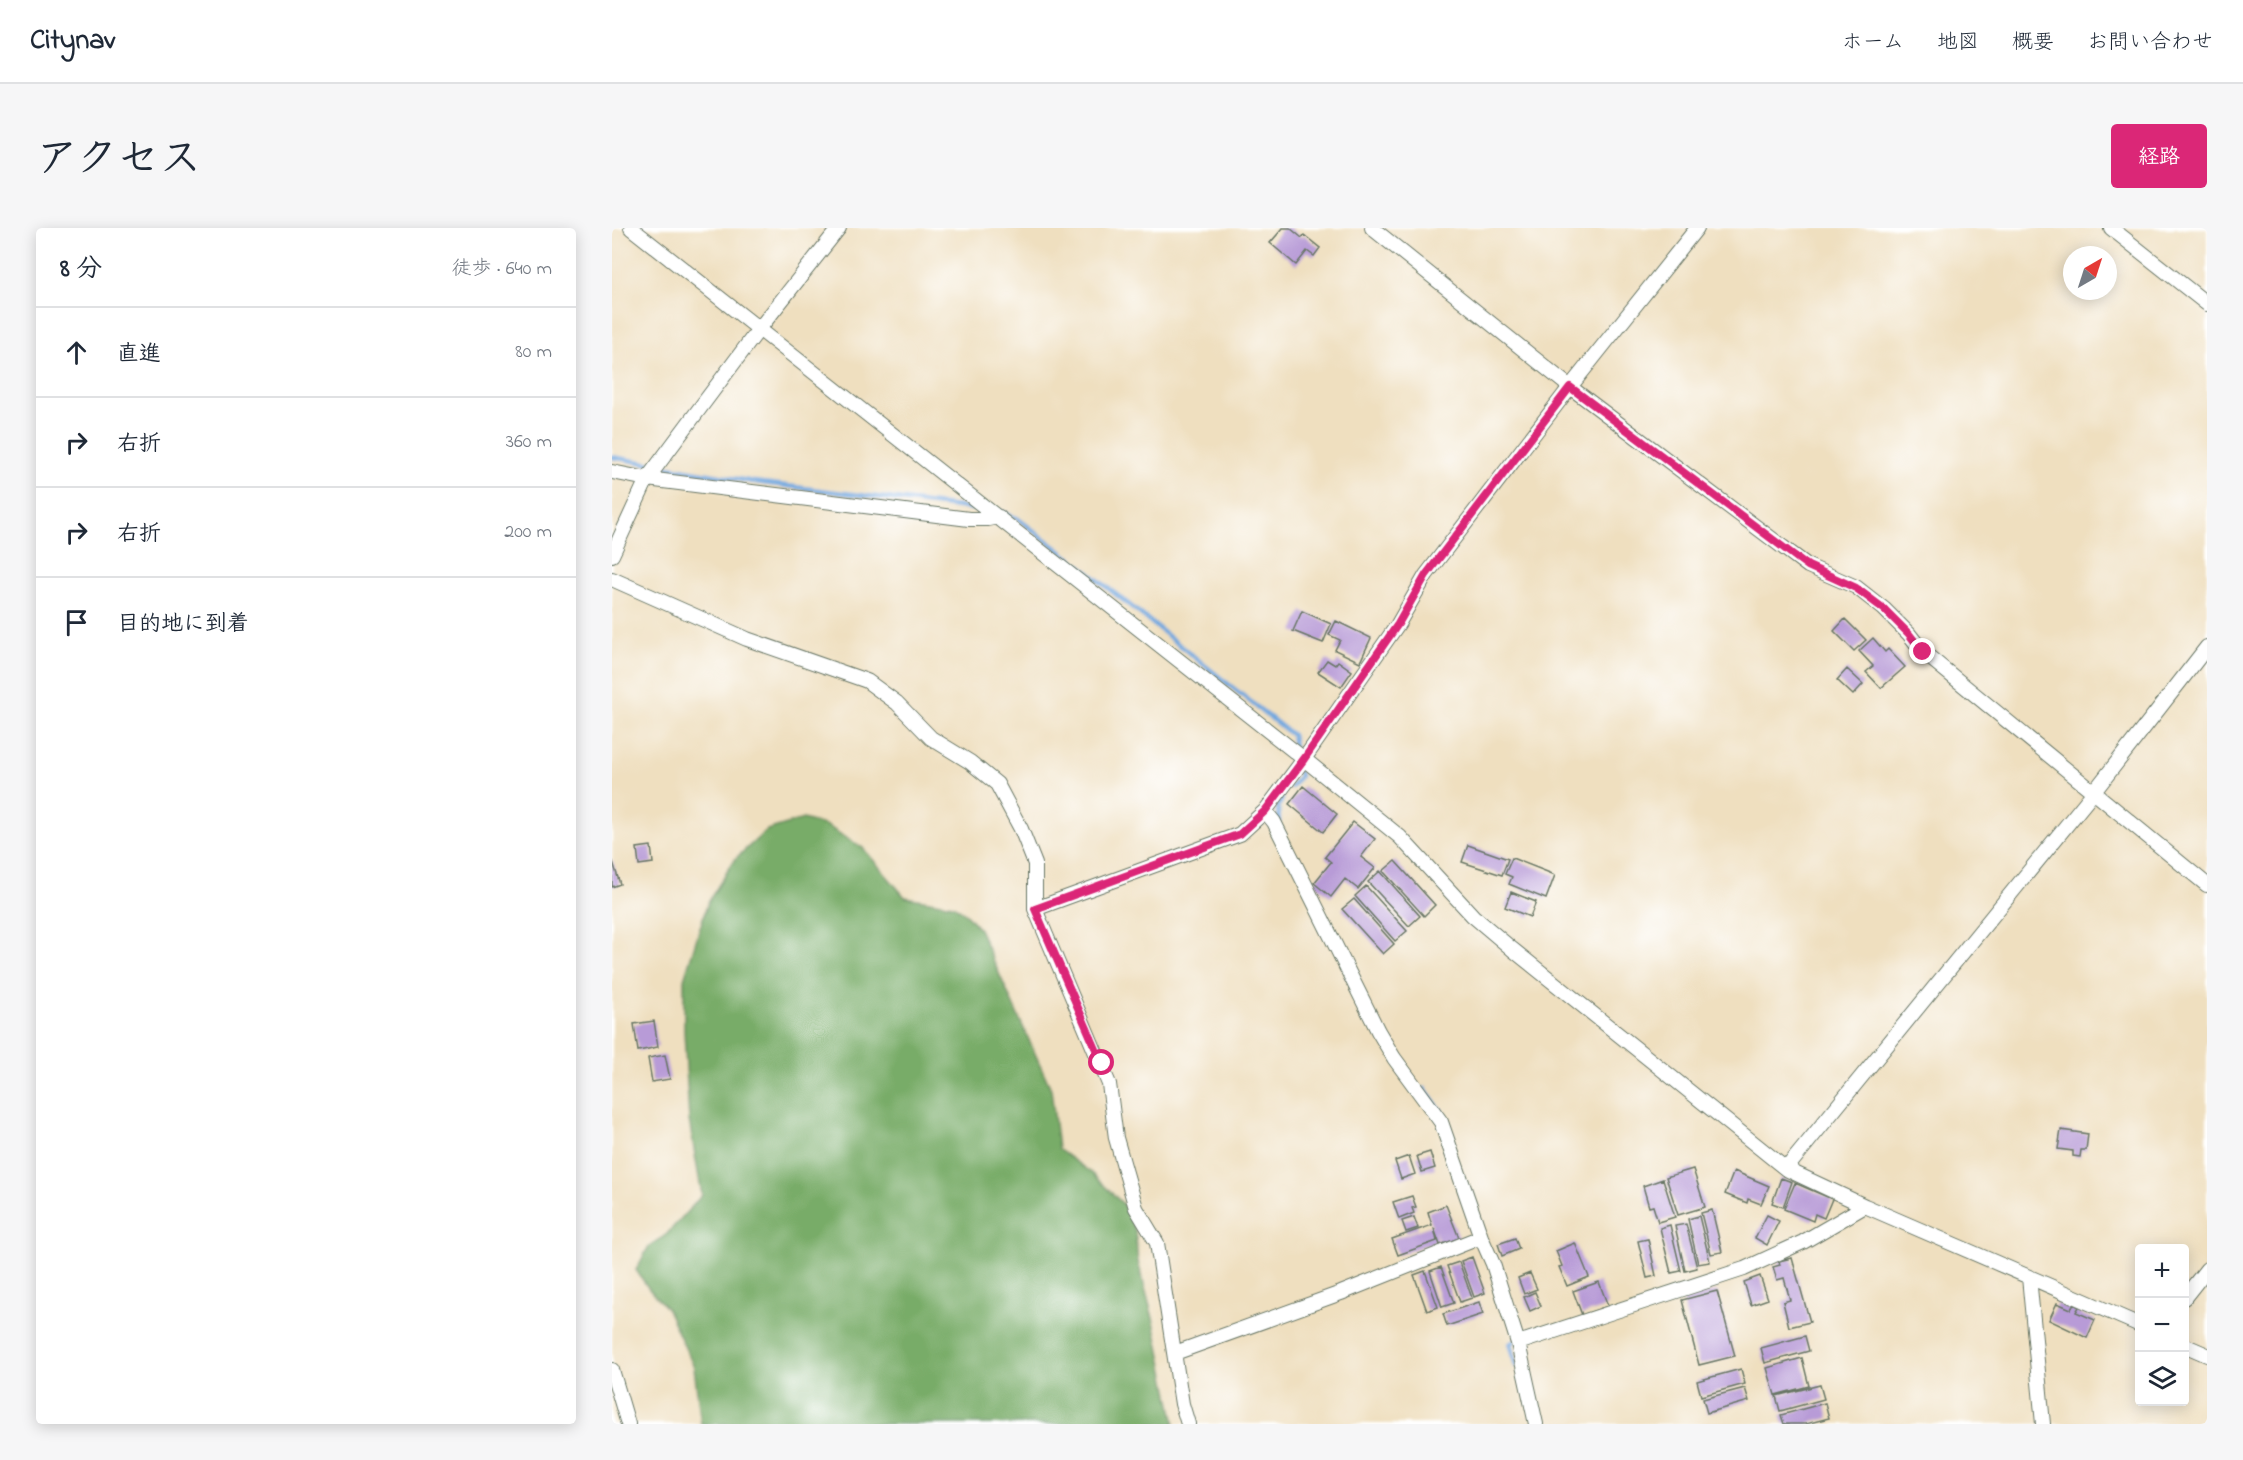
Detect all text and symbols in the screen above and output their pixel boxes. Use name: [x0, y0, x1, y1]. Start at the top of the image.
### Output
text: Citynav: [30, 21, 115, 62]
text: ホーム: [1842, 28, 1904, 58]
text: 地図: [1937, 28, 1979, 58]
text: 概要: [2012, 28, 2054, 58]
text: お問い合わせ: [2087, 28, 2213, 58]
button: 経路: [2111, 124, 2207, 188]
text: アクセス: [36, 130, 201, 191]
north arrow: [2063, 246, 2117, 300]
text: 8 分: [60, 251, 102, 289]
text: 徒歩 · 640 m: [452, 255, 552, 284]
icon: ahead: [60, 336, 93, 369]
text: 80 m: [515, 338, 552, 367]
text: 直進: [117, 339, 161, 371]
icon: right: [60, 426, 93, 459]
text: 360 m: [506, 428, 552, 457]
text: 右折: [117, 429, 161, 461]
icon: right: [60, 516, 93, 549]
text: 200 m: [504, 518, 552, 547]
text: 右折: [117, 519, 161, 551]
icon: arrive: [60, 606, 93, 639]
text: 目的地に到着: [117, 609, 249, 641]
route end: [1909, 638, 1935, 664]
route start: [1088, 1049, 1114, 1075]
map controls: [2135, 1244, 2189, 1406]
button: +: [2135, 1244, 2189, 1298]
button: −: [2135, 1298, 2189, 1352]
button: layers: [2135, 1352, 2189, 1406]

